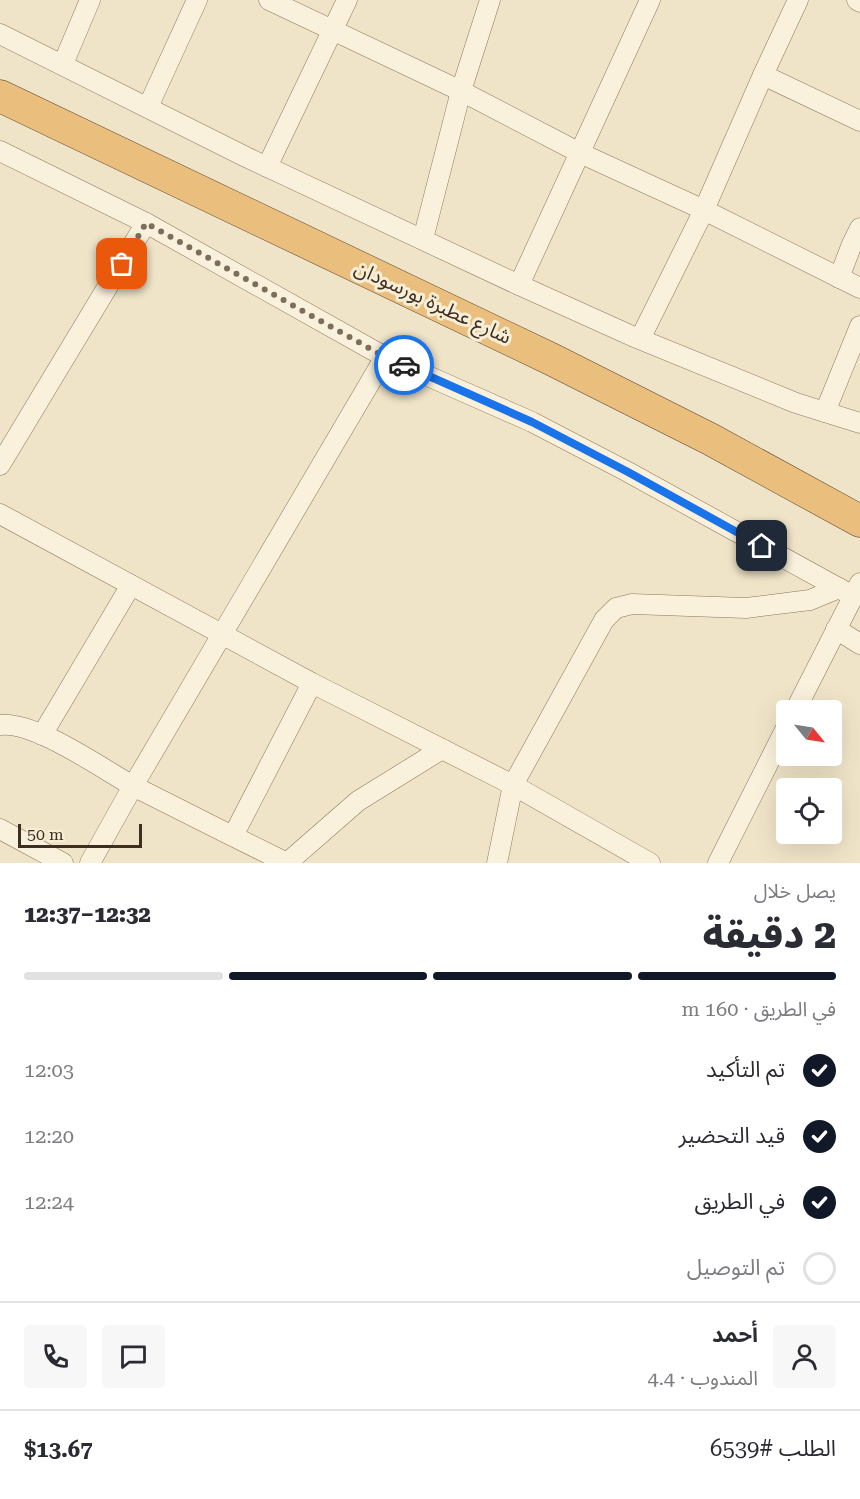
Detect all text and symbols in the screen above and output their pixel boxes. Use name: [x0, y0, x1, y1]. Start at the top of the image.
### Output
pin: [96, 238, 147, 289]
icon: bag: [105, 247, 138, 280]
street label: شارع عطبرة بورسودان: [350, 255, 515, 352]
courier: [374, 335, 434, 395]
icon: car: [388, 349, 421, 382]
pin: [736, 520, 787, 571]
icon: home: [745, 529, 778, 562]
north arrow: [776, 700, 842, 766]
map controls: [776, 700, 842, 844]
button: locate: [776, 778, 842, 844]
scale bar: [18, 821, 142, 848]
text: 50 m: [27, 825, 64, 844]
text: يصل خلال: [754, 879, 836, 903]
text: 12:32–12:37: [24, 902, 151, 927]
text: 2 دقيقة: [702, 912, 836, 958]
text: في الطريق · 160 m: [682, 997, 836, 1021]
icon: check: [803, 1054, 836, 1087]
text: تم التأكيد: [706, 1057, 785, 1082]
text: 12:03: [24, 1058, 74, 1082]
icon: check: [803, 1120, 836, 1153]
text: قيد التحضير: [679, 1123, 785, 1148]
text: 12:20: [24, 1124, 74, 1148]
icon: check: [803, 1186, 836, 1219]
text: في الطريق: [694, 1189, 785, 1214]
text: 12:24: [24, 1190, 74, 1214]
text: تم التوصيل: [687, 1255, 785, 1280]
text: أحمد: [712, 1322, 758, 1347]
button: phone: [24, 1325, 87, 1388]
button: chat: [102, 1325, 165, 1388]
button: person: [773, 1325, 836, 1388]
text: المندوب · 4.4: [647, 1366, 758, 1390]
text: الطلب #6539: [710, 1436, 836, 1461]
text: $13.67: [24, 1437, 93, 1462]

